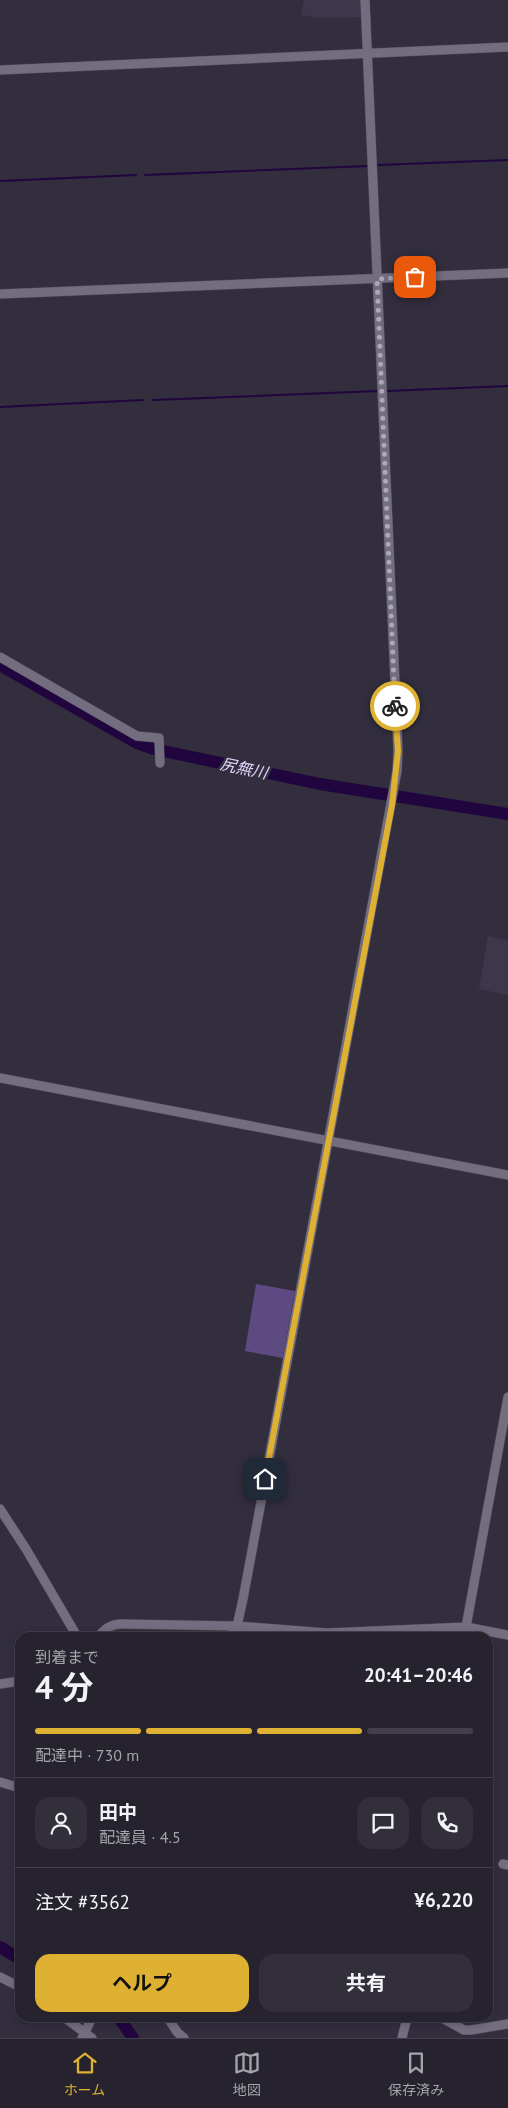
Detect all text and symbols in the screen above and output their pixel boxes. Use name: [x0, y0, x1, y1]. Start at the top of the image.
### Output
pin: [394, 256, 436, 298]
icon: bag: [401, 263, 429, 291]
courier: [370, 681, 420, 731]
icon: bike: [381, 692, 409, 720]
water label: 尻無川: [218, 753, 272, 783]
pin: [244, 1458, 286, 1500]
icon: home: [251, 1465, 279, 1493]
text: 到着まで: [35, 1647, 99, 1667]
text: 20:41–20:46: [364, 1663, 473, 1687]
text: 4 分: [35, 1666, 93, 1708]
text: 配達中 · 730 m: [35, 1745, 139, 1765]
button: person: [35, 1797, 87, 1849]
button: chat: [357, 1797, 409, 1849]
button: phone: [421, 1797, 473, 1849]
text: 田中: [99, 1800, 137, 1824]
text: 配達員 · 4.5: [99, 1827, 181, 1847]
text: ¥6,220: [414, 1888, 473, 1912]
text: 注文 #3562: [35, 1890, 130, 1914]
button: ヘルプ: [35, 1954, 249, 2012]
button: 共有: [259, 1954, 473, 2012]
tab: ホーム: [64, 2049, 105, 2099]
tab: 地図: [233, 2049, 261, 2099]
tab: 保存済み: [388, 2049, 444, 2099]

